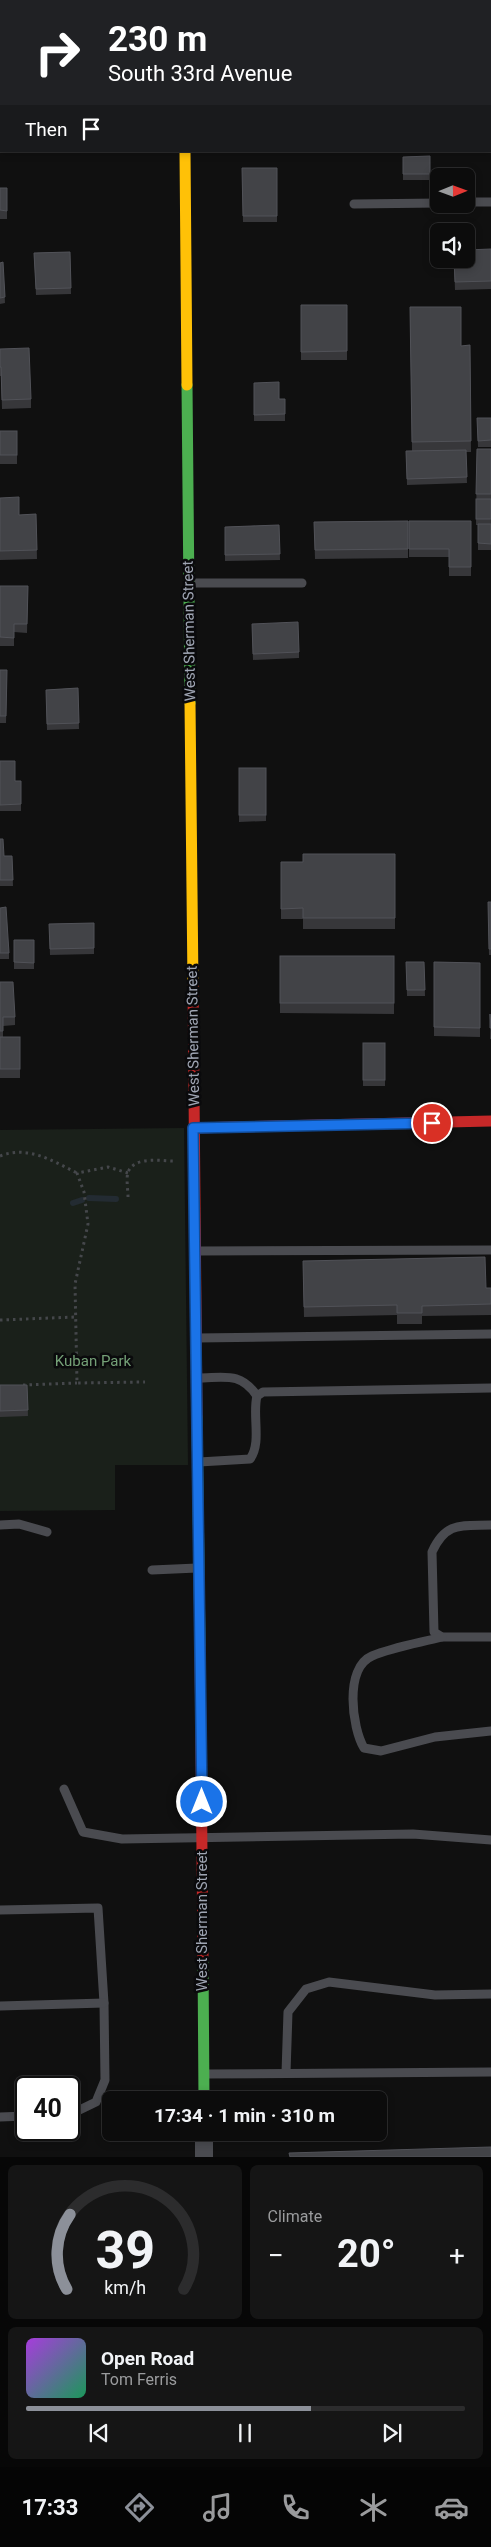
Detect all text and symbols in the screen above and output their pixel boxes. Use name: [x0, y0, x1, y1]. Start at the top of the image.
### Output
text: 230 m: [108, 19, 207, 60]
icon: right: [25, 20, 90, 85]
text: South 33rd Avenue: [108, 61, 292, 86]
icon: arrive: [77, 115, 105, 143]
text: Then: [25, 118, 67, 141]
north arrow: [430, 168, 475, 212]
map controls: [430, 168, 475, 268]
button: sound: [430, 223, 475, 268]
street label: West Sherman Street: [179, 561, 199, 701]
street label: West Sherman Street: [183, 966, 203, 1106]
pin: [411, 1102, 453, 1144]
icon: arrive: [418, 1109, 446, 1137]
park label: Kuban Park: [55, 1352, 132, 1370]
position arrow: [175, 1775, 227, 1827]
street label: West Sherman Street: [193, 1851, 211, 1991]
speed limit sign: 40: [15, 2076, 80, 2141]
text: 17:34 · 1 min · 310 m: [154, 2104, 335, 2127]
text: Climate: [268, 2207, 322, 2226]
text: 39: [95, 2220, 155, 2281]
text: 20°: [337, 2232, 396, 2276]
text: −: [268, 2239, 284, 2272]
text: +: [449, 2239, 465, 2272]
text: km/h: [104, 2277, 146, 2298]
text: Open Road: [101, 2347, 194, 2370]
text: Tom Ferris: [101, 2370, 177, 2389]
icon: previous: [85, 2419, 113, 2447]
icon: pause: [231, 2419, 259, 2447]
icon: next: [378, 2419, 406, 2447]
icon: directions: [122, 2490, 157, 2525]
icon: music: [200, 2490, 235, 2525]
icon: phone: [278, 2490, 313, 2525]
icon: climate: [356, 2490, 391, 2525]
icon: car: [434, 2490, 469, 2525]
text: 17:33: [22, 2495, 78, 2520]

